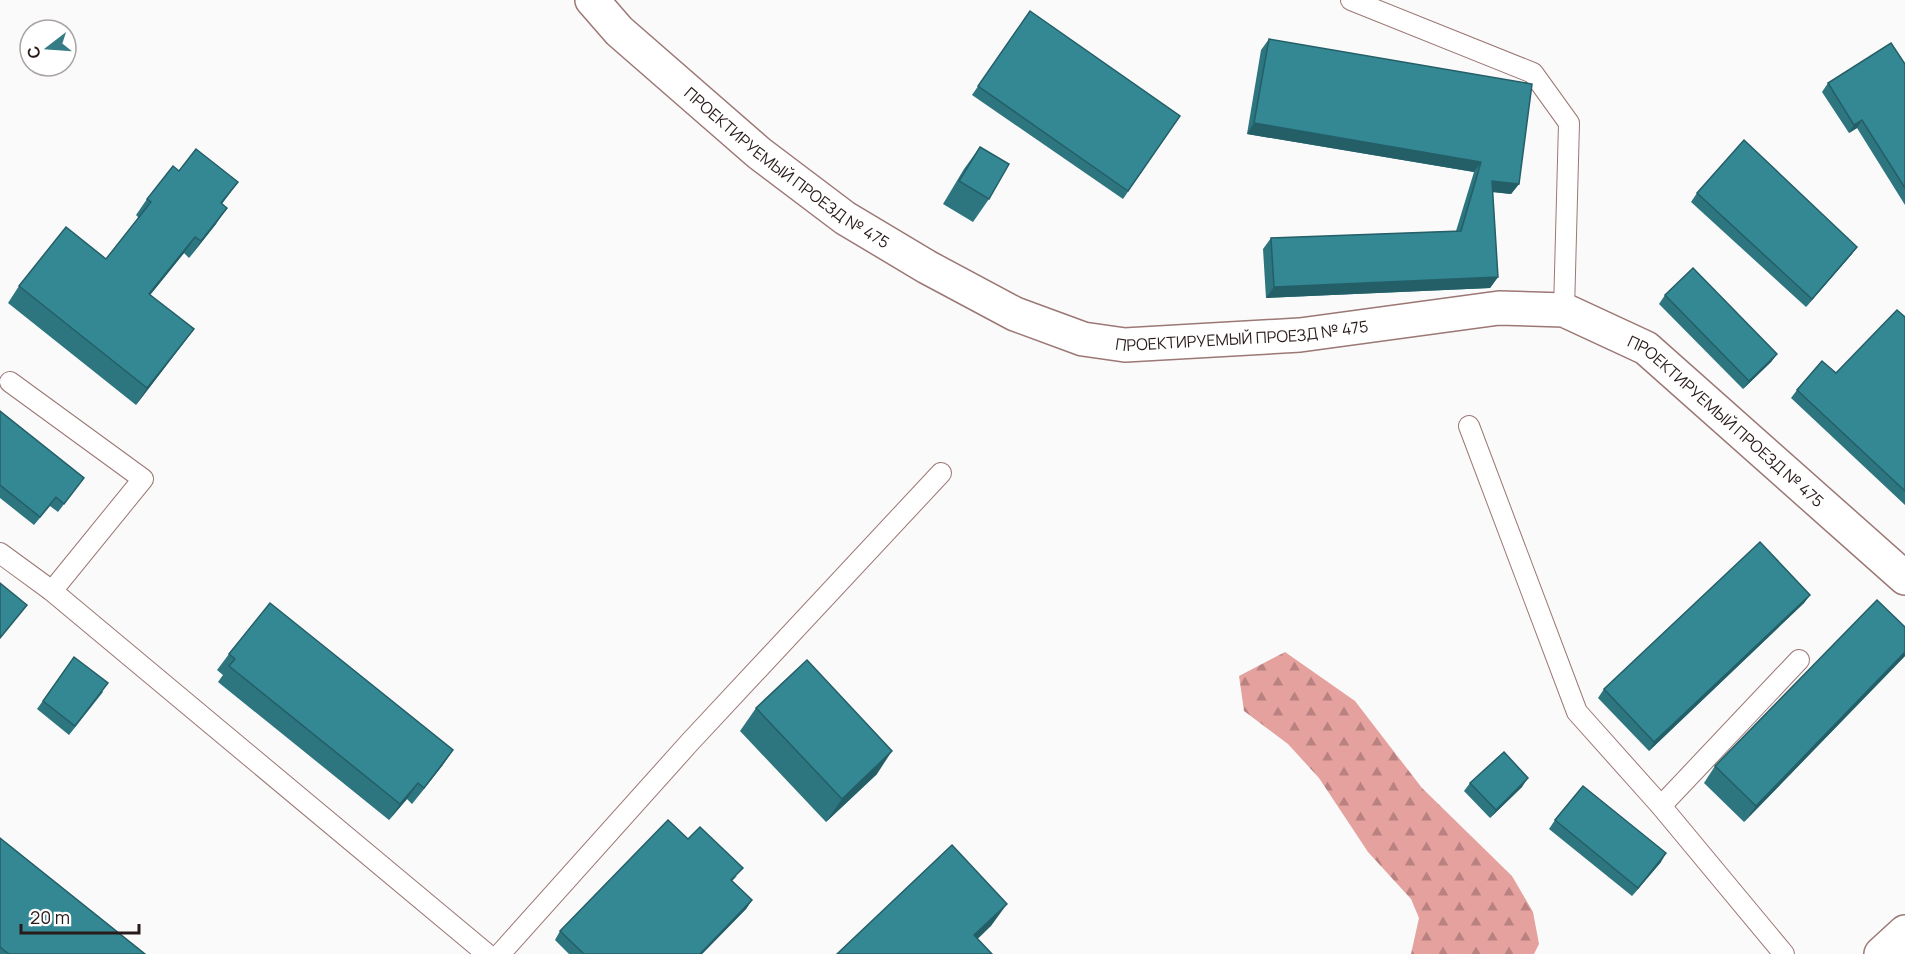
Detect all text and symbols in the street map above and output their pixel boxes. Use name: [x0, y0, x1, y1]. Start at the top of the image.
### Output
north arrow: [18, 18, 78, 78]
text: С: [21, 43, 46, 61]
street label: ПРОЕКТИРУЕМЫЙ ПРОЕЗД № 475: [680, 82, 894, 253]
street label: ПРОЕКТИРУЕМЫЙ ПРОЕЗД № 475: [1114, 315, 1370, 356]
street label: ПРОЕКТИРУЕМЫЙ ПРОЕЗД № 475: [1624, 330, 1829, 512]
scale bar: [21, 897, 140, 935]
text: 20 m: [30, 905, 70, 929]

